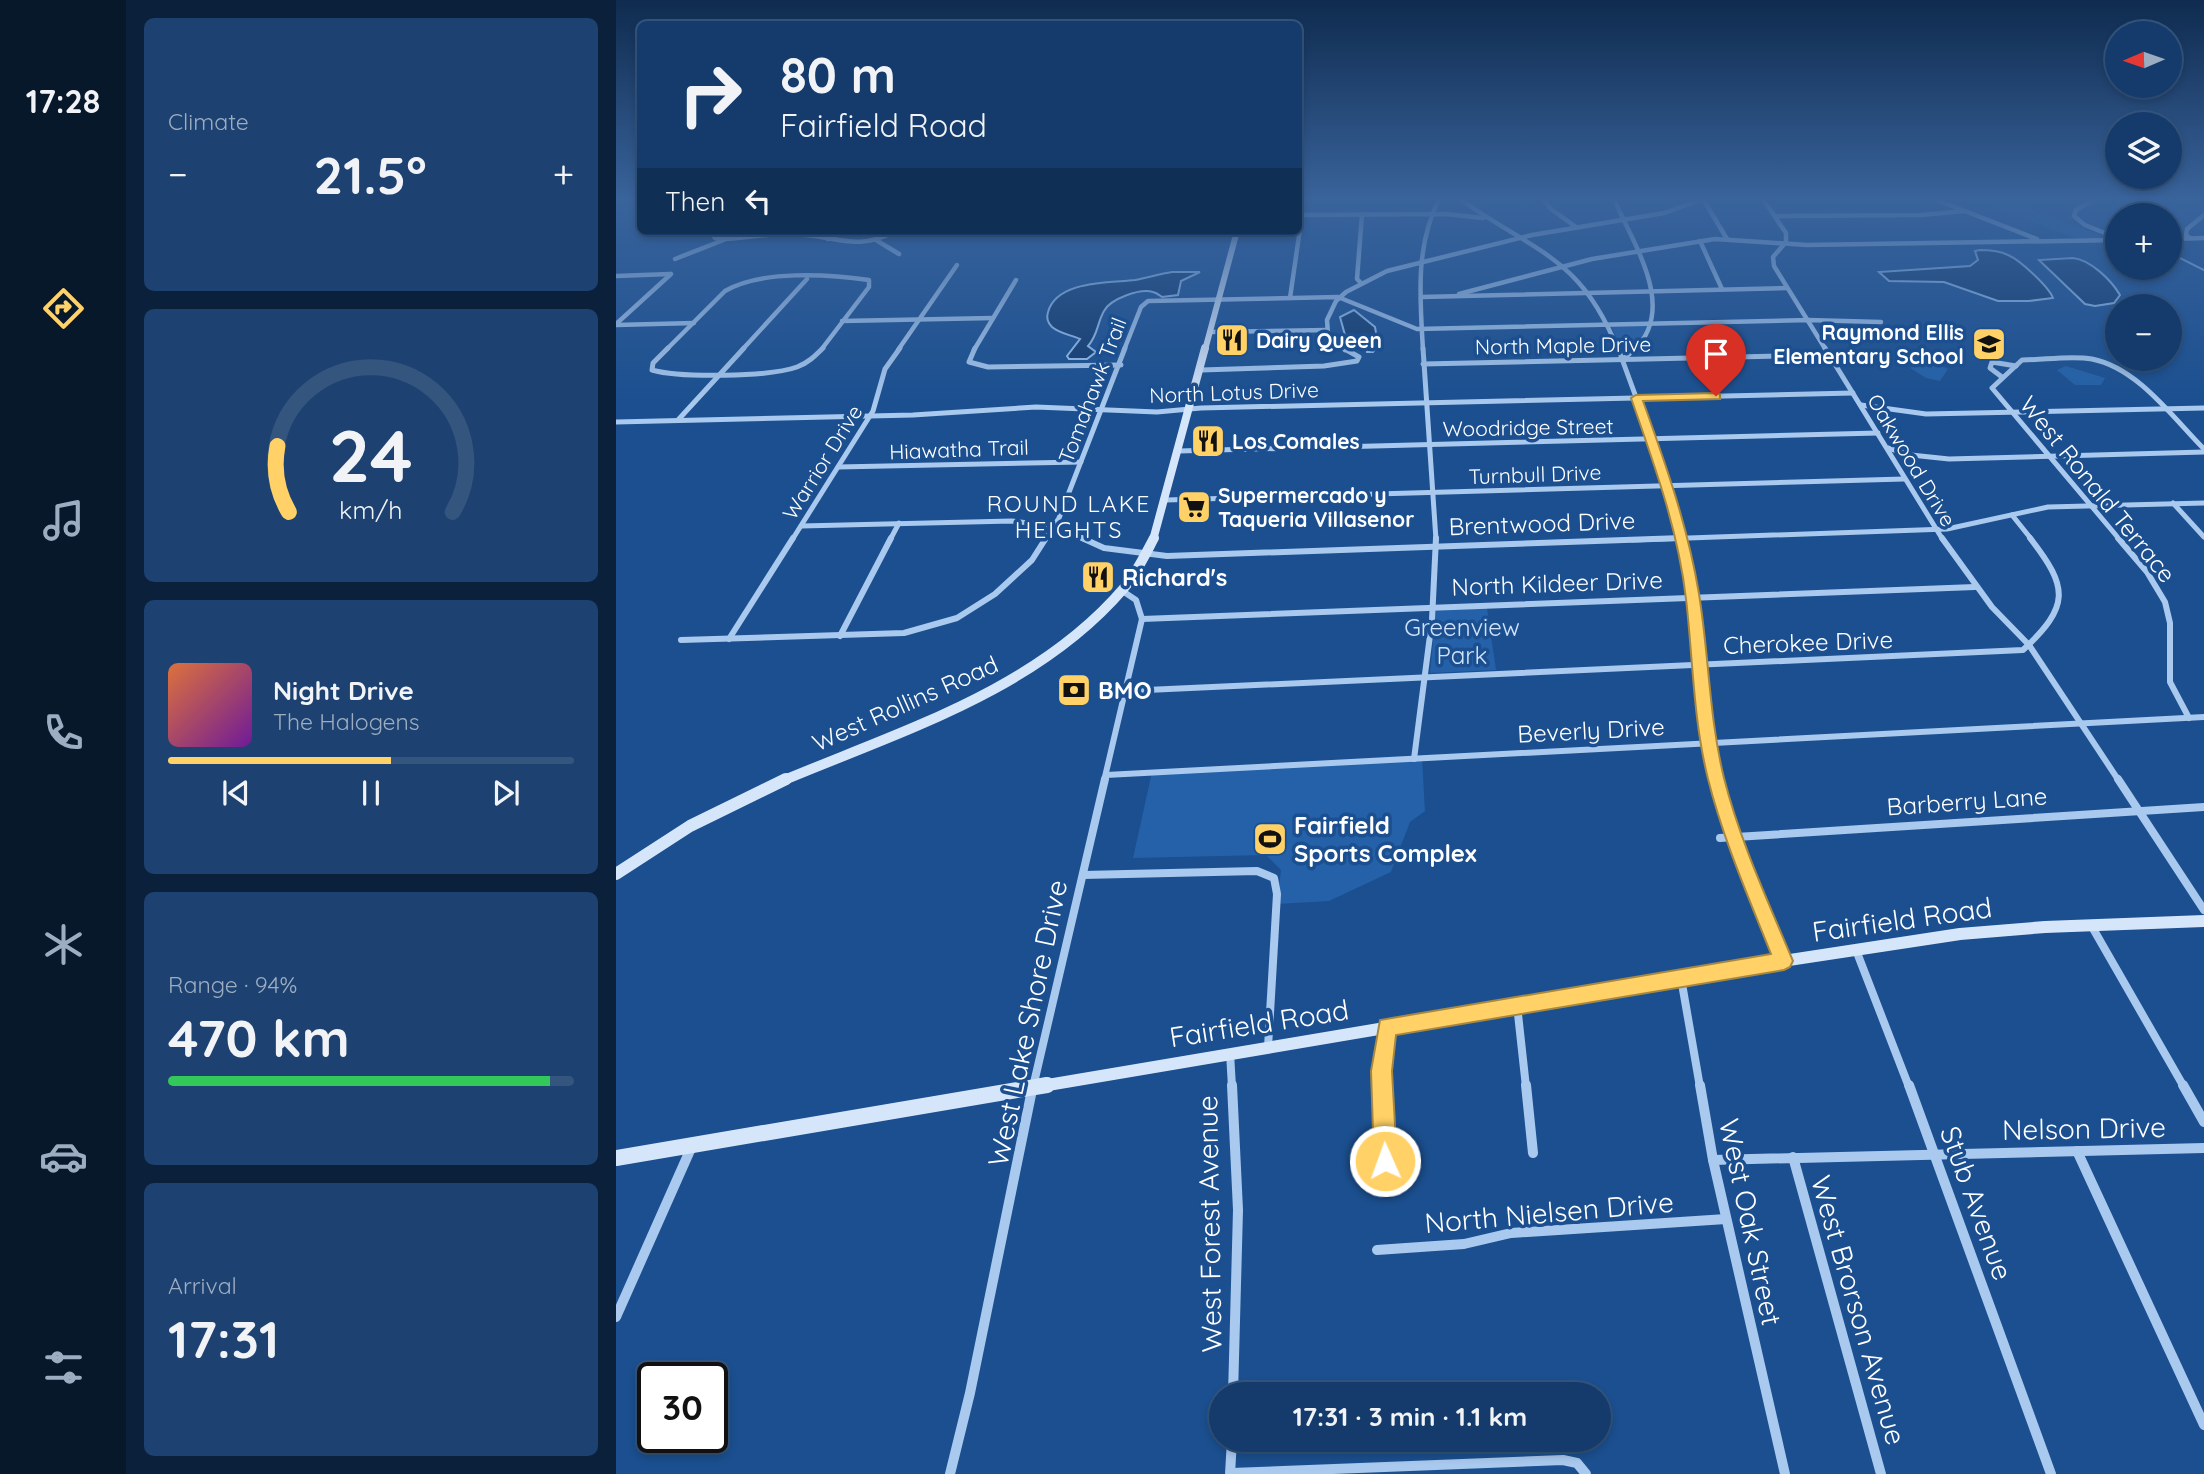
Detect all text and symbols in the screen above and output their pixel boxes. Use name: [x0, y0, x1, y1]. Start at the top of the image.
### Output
north arrow: [2105, 21, 2182, 98]
map controls: [2105, 21, 2182, 371]
text: 80 m: [780, 44, 896, 105]
icon: right: [665, 49, 756, 140]
text: 17:28: [26, 81, 100, 121]
text: Fairfield Road: [780, 105, 987, 145]
text: Climate: [168, 107, 249, 136]
button: layers: [2105, 112, 2182, 189]
text: 21.5°: [314, 142, 427, 207]
text: −: [168, 150, 188, 198]
text: +: [553, 150, 574, 198]
icon: left: [739, 182, 777, 220]
text: Then: [665, 185, 725, 218]
button: +: [2105, 203, 2182, 280]
icon: directions: [39, 284, 88, 333]
button: −: [2105, 294, 2182, 371]
street label: Tomahawk Trail: [1052, 314, 1132, 466]
place label: Raymond Ellis Elementary School: [1773, 319, 1964, 369]
restaurant icon: Dairy Queen: [1213, 321, 1251, 359]
pin: [1686, 324, 1746, 396]
school or university icon: Raymond Ellis Elementary School: [1970, 325, 2008, 363]
place label: Dairy Queen: [1256, 327, 1382, 353]
street label: North Maple Drive: [1475, 330, 1651, 360]
icon: arrive: [1697, 335, 1735, 373]
street label: North Lotus Drive: [1149, 376, 1319, 408]
street label: Oakwood Drive: [1862, 389, 1962, 531]
street label: West Ronald Terrace: [2014, 390, 2182, 588]
street label: Warrior Drive: [776, 400, 868, 524]
text: 24: [329, 409, 413, 500]
street label: Woodridge Street: [1442, 413, 1614, 441]
restaurant icon: Los Comales: [1189, 422, 1227, 460]
place label: Los Comales: [1232, 428, 1360, 454]
street label: Hiawatha Trail: [889, 434, 1029, 464]
street label: Turnbull Drive: [1468, 459, 1602, 489]
place label: Supermercado y Taqueria Villasenor: [1218, 482, 1414, 532]
supermarket icon: Supermercado y Taqueria Villasenor: [1175, 488, 1213, 526]
district label: ROUND LAKE HEIGHTS: [987, 489, 1151, 544]
text: km/h: [339, 494, 403, 525]
icon: music: [39, 496, 88, 545]
street label: Brentwood Drive: [1448, 505, 1636, 541]
restaurant icon: Richard's: [1079, 558, 1117, 596]
place label: Richard's: [1122, 562, 1227, 592]
street label: North Kildeer Drive: [1451, 564, 1663, 602]
park label: Greenview Park: [1404, 612, 1520, 670]
street label: Cherokee Drive: [1723, 624, 1893, 660]
street label: West Rollins Road: [807, 649, 1003, 757]
bank icon: BMO: [1055, 671, 1093, 709]
text: Night Drive: [273, 674, 414, 707]
place label: BMO: [1098, 675, 1152, 705]
text: The Halogens: [273, 707, 420, 736]
icon: phone: [39, 708, 88, 757]
street label: Beverly Drive: [1517, 711, 1665, 749]
icon: previous: [217, 774, 255, 812]
icon: pause: [352, 774, 390, 812]
icon: next: [487, 774, 525, 812]
street label: Barberry Lane: [1886, 780, 2048, 822]
place label: Fairfield Sports Complex: [1294, 810, 1477, 868]
sports icon: Fairfield Sports Complex: [1251, 820, 1289, 858]
street label: West Lake Shore Drive: [980, 877, 1074, 1169]
street label: Fairfield Road: [1810, 889, 1994, 949]
icon: climate: [39, 920, 88, 969]
text: Range · 94%: [168, 970, 297, 999]
street label: Fairfield Road: [1167, 992, 1351, 1054]
text: 470 km: [168, 1005, 350, 1070]
street label: West Forest Avenue: [1189, 1095, 1229, 1353]
street label: Nelson Drive: [2002, 1109, 2166, 1147]
street label: West Oak Street: [1712, 1116, 1790, 1328]
street label: Stub Avenue: [1933, 1121, 2021, 1285]
position arrow: [1348, 1124, 1422, 1198]
icon: car: [39, 1132, 88, 1181]
street label: West Brorson Avenue: [1804, 1171, 1914, 1449]
street label: North Nielsen Drive: [1423, 1184, 1675, 1240]
text: Arrival: [168, 1271, 237, 1300]
text: 17:31: [168, 1306, 279, 1371]
icon: filters: [39, 1343, 88, 1392]
speed limit sign: 30: [637, 1362, 728, 1453]
text: 17:31 · 3 min · 1.1 km: [1293, 1400, 1527, 1433]

